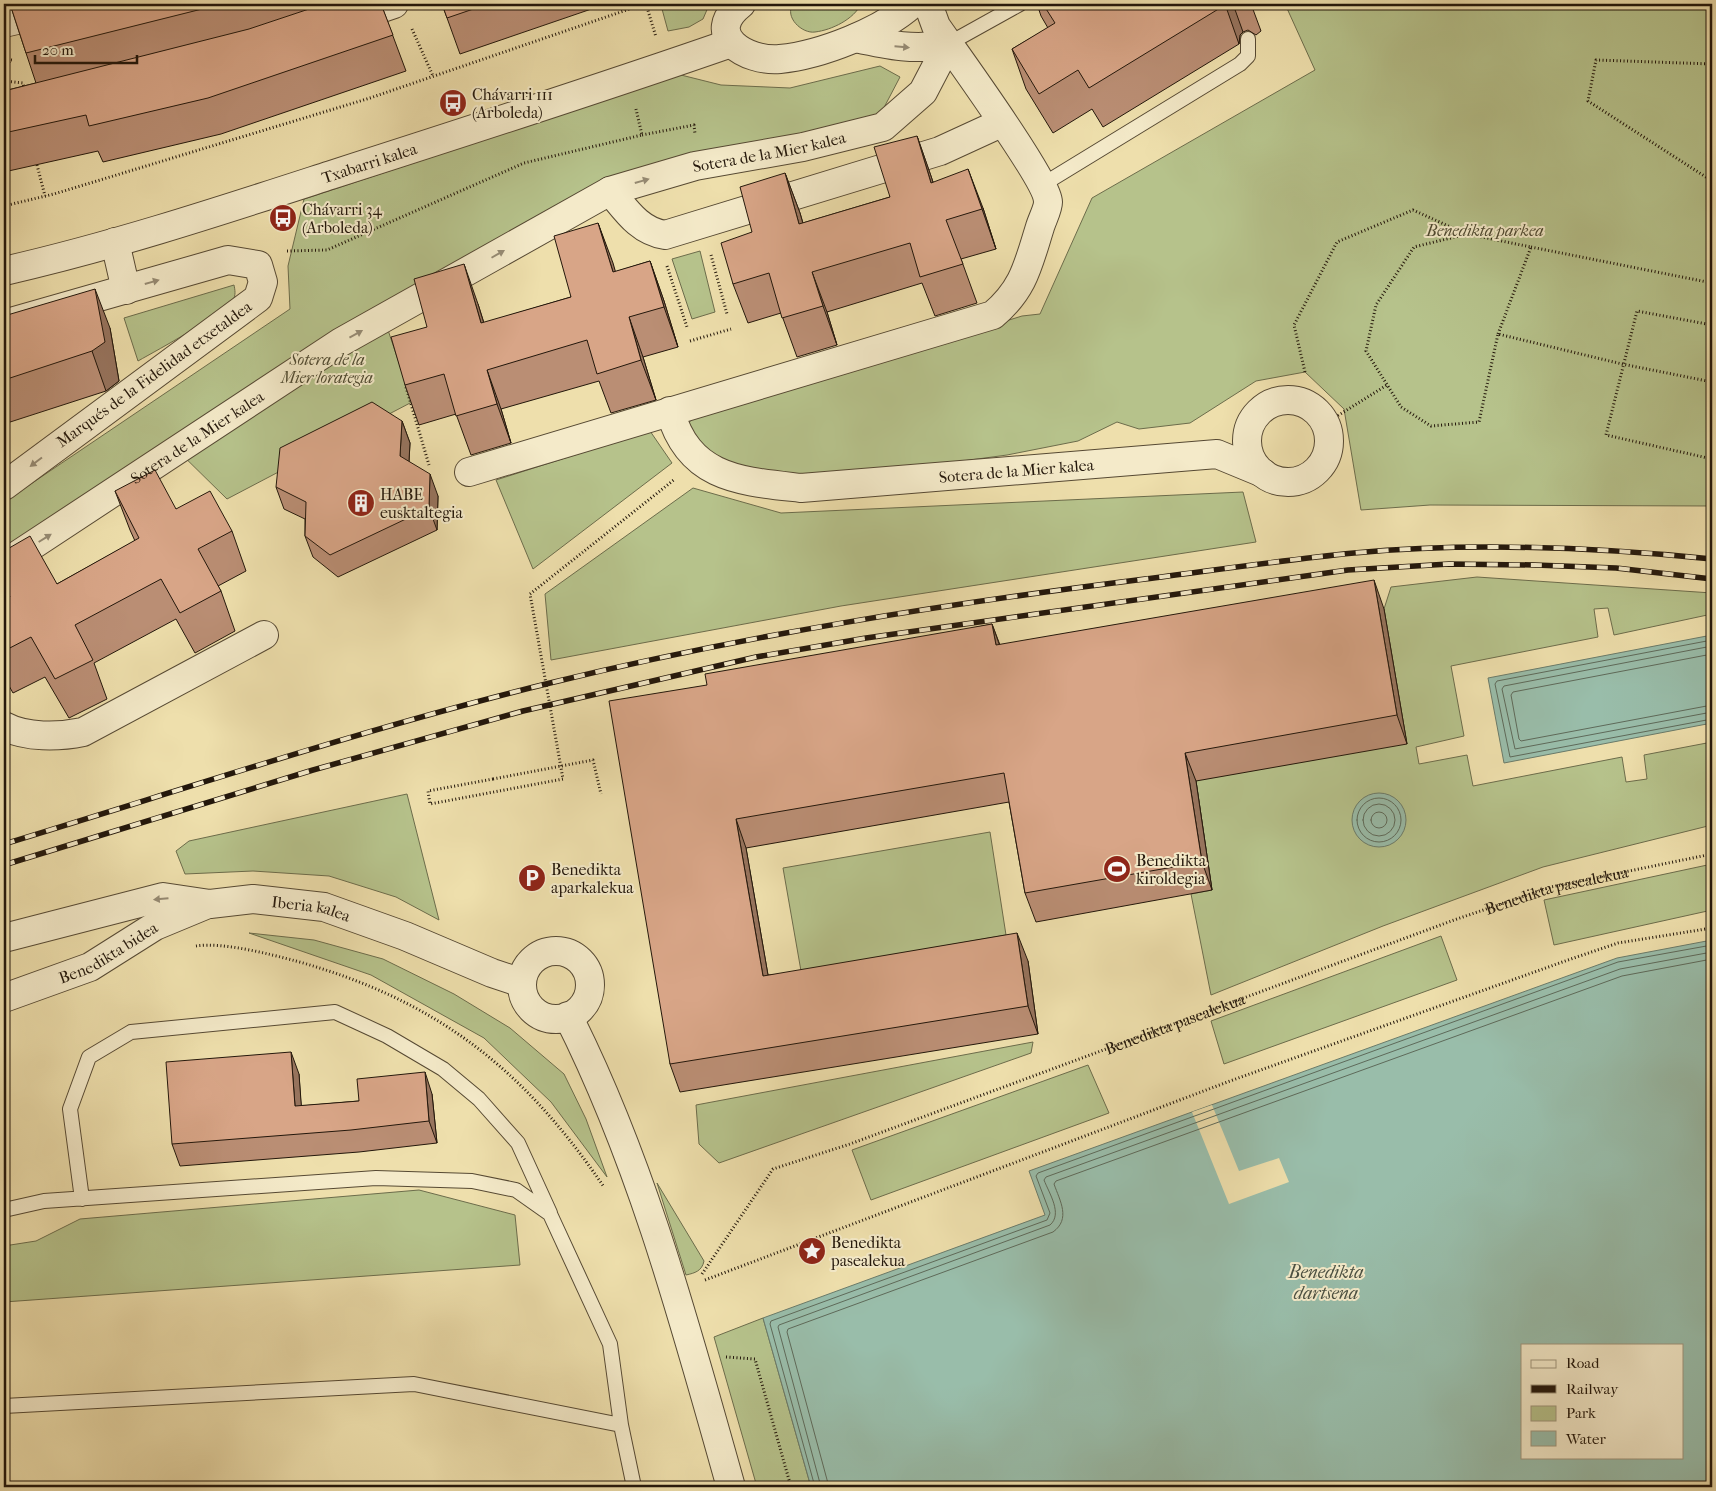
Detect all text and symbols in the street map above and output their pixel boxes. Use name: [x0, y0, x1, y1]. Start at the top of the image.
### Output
scale bar: [35, 32, 138, 64]
text: 20 m: [42, 41, 74, 59]
one-way arrow: [894, 43, 910, 51]
place label: Chávarri 111 (Arboleda): [472, 85, 553, 122]
bus stop icon: Chávarri 111 (Arboleda): [438, 88, 468, 118]
street label: Sotera de la Mier kalea: [691, 127, 848, 176]
street label: Txabarri kalea: [319, 138, 420, 187]
one-way arrow: [635, 177, 650, 185]
place label: Chávarri 34 (Arboleda): [302, 200, 382, 237]
bus stop icon: Chávarri 34 (Arboleda): [268, 203, 298, 233]
park label: Benedikta parkea: [1425, 221, 1544, 240]
one-way arrow: [491, 250, 505, 259]
one-way arrow: [144, 278, 159, 286]
street label: Marqués de la Fidelidad etxetaldea: [53, 296, 256, 451]
one-way arrow: [350, 329, 363, 338]
park label: Sotera de la Mier lorategia: [280, 350, 373, 387]
street label: Sotera de la Mier kalea: [127, 386, 268, 488]
street label: Sotera de la Mier kalea: [938, 455, 1095, 486]
one-way arrow: [30, 456, 43, 467]
place label: HABE eusktaltegia: [380, 485, 463, 522]
building icon: HABE eusktaltegia: [346, 488, 376, 518]
one-way arrow: [38, 534, 52, 543]
place label: Benedikta kiroldegia: [1136, 851, 1207, 888]
sports icon: Benedikta kiroldegia: [1102, 854, 1132, 884]
place label: Benedikta aparkalekua: [551, 860, 634, 897]
street label: Benedikta pasealekua: [1482, 862, 1630, 918]
parking icon: Benedikta aparkalekua: [517, 863, 547, 893]
street label: Iberia kalea: [271, 892, 354, 925]
one-way arrow: [153, 895, 169, 903]
street label: Benedikta bidea: [56, 917, 161, 987]
street label: Benedikta pasealekua: [1102, 989, 1248, 1058]
place label: Benedikta pasealekua: [830, 1233, 906, 1270]
place icon: Benedikta pasealekua: [797, 1236, 827, 1266]
water label: Benedikta dartsena: [1287, 1262, 1364, 1304]
legend: [1521, 1344, 1684, 1458]
text: Road: [1566, 1354, 1600, 1372]
text: Railway: [1566, 1380, 1619, 1398]
text: Park: [1566, 1404, 1596, 1422]
text: Water: [1565, 1430, 1606, 1448]

